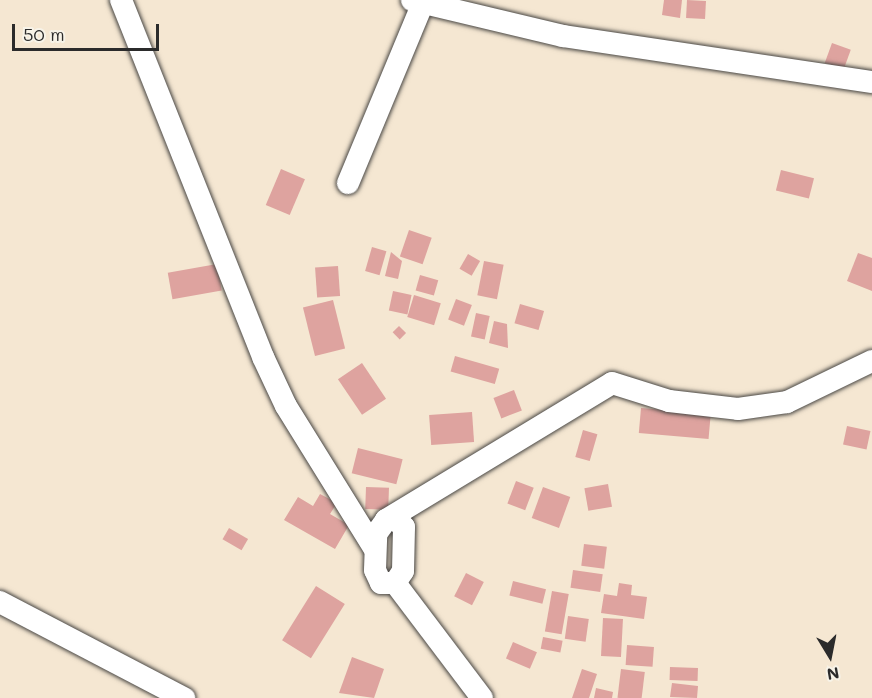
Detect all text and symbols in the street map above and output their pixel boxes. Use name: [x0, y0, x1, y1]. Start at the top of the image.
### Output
scale bar: [15, 12, 162, 50]
text: 50 m: [23, 22, 65, 46]
north arrow: [800, 626, 860, 686]
text: N: [825, 663, 841, 686]

